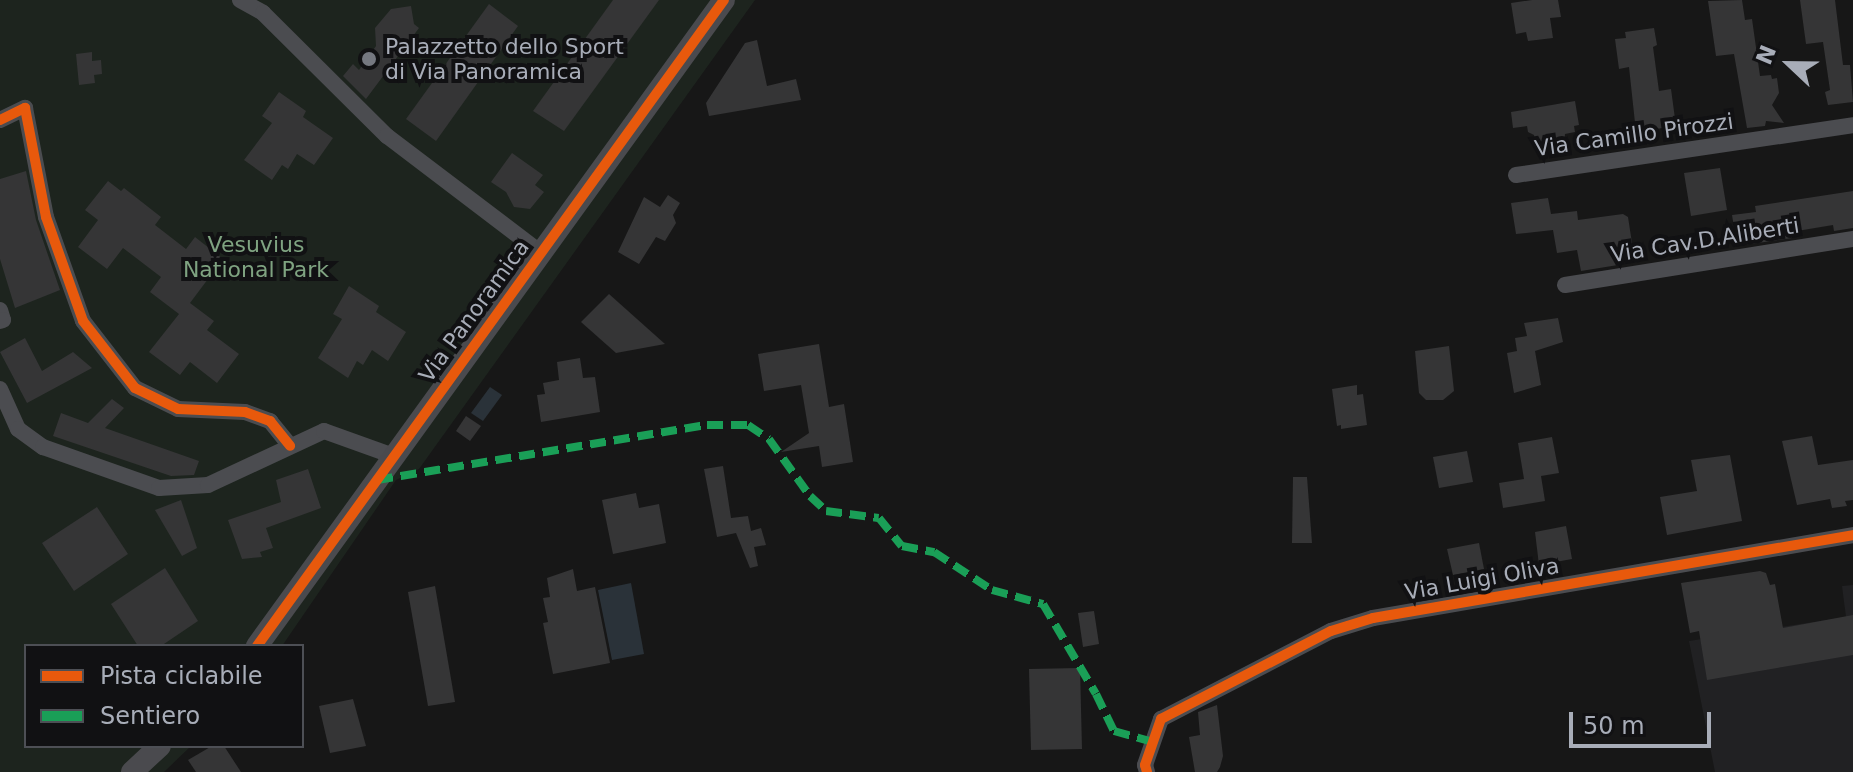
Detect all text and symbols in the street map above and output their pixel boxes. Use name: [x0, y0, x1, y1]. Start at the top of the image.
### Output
north arrow: [1749, 24, 1829, 104]
place label: Palazzetto dello Sport di Via Panoramica: [385, 33, 624, 84]
text: N: [1751, 42, 1781, 68]
marker: Palazzetto dello Sport di Via Panoramica: [360, 50, 378, 68]
street label: Via Camillo Pirozzi: [1533, 108, 1735, 162]
street label: Via Cav.D.Aliberti: [1609, 212, 1801, 268]
park label: Vesuvius National Park: [183, 231, 329, 282]
street label: Via Panoramica: [413, 234, 535, 388]
street label: Via Luigi Oliva: [1403, 552, 1561, 606]
legend: [24, 644, 304, 748]
text: Pista ciclabile: [100, 662, 263, 690]
scale bar: [1573, 696, 1715, 746]
text: Sentiero: [100, 702, 200, 730]
text: 50 m: [1583, 712, 1645, 740]

